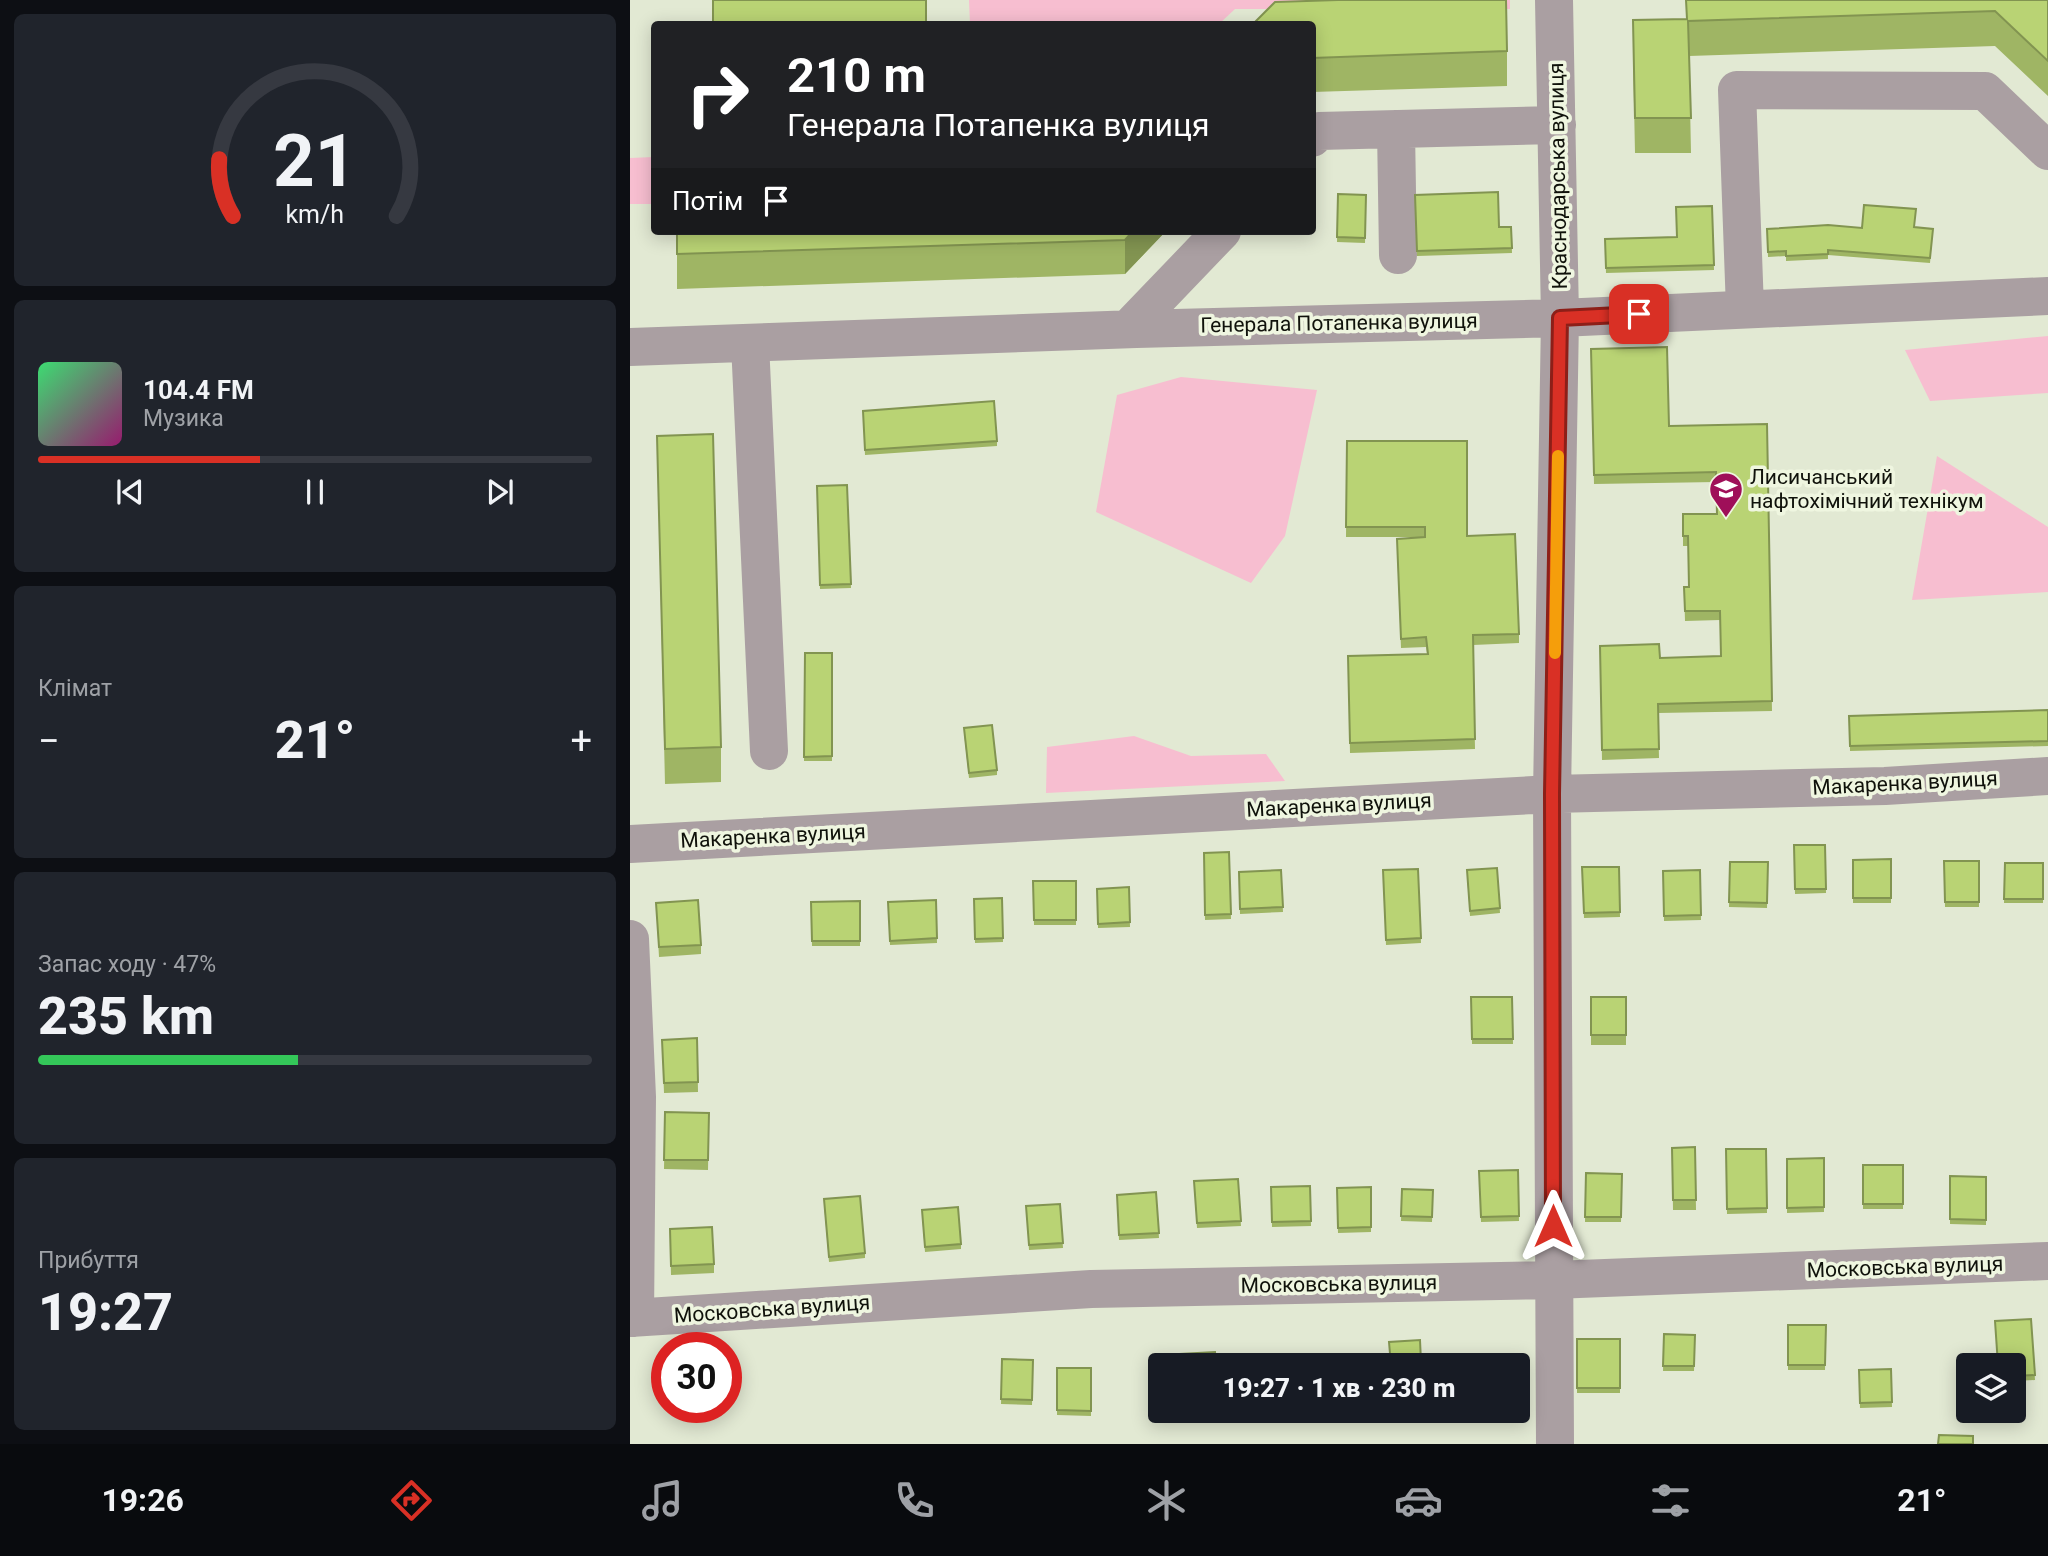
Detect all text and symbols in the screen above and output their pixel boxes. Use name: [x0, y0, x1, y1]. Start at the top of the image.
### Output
text: 210 m: [787, 47, 926, 104]
icon: right: [672, 49, 763, 140]
street label: Краснодарська вулиця: [1544, 62, 1572, 290]
text: Генерала Потапенка вулиця: [787, 106, 1210, 144]
text: 21: [273, 118, 357, 204]
icon: arrive: [757, 182, 795, 220]
text: Потім: [672, 186, 743, 216]
text: km/h: [286, 200, 344, 229]
pin: [1609, 284, 1669, 344]
icon: arrive: [1620, 295, 1658, 333]
street label: Генерала Потапенка вулиця: [1200, 309, 1478, 337]
text: 104.4 FM: [143, 375, 254, 405]
text: Музика: [143, 405, 224, 432]
place label: Лисичанський нафтохімічний технікум: [1750, 465, 1983, 513]
school or university icon: Лисичанський нафтохімічний технікум: [1707, 470, 1745, 519]
icon: previous: [111, 473, 149, 511]
icon: pause: [296, 473, 334, 511]
icon: next: [481, 473, 519, 511]
text: Клімат: [38, 675, 112, 702]
text: 21°: [275, 710, 355, 771]
text: −: [38, 719, 60, 763]
text: +: [570, 719, 592, 763]
street label: Макаренка вулиця: [1812, 766, 1998, 800]
street label: Макаренка вулиця: [1246, 788, 1432, 822]
street label: Макаренка вулиця: [680, 819, 866, 853]
text: Запас ходу · 47%: [38, 951, 216, 978]
text: 235 km: [38, 986, 214, 1047]
position arrow: [1516, 1189, 1590, 1263]
text: Прибуття: [38, 1247, 139, 1274]
street label: Московська вулиця: [1806, 1252, 2004, 1282]
street label: Московська вулиця: [1241, 1270, 1437, 1298]
text: 19:27: [38, 1282, 173, 1343]
street label: Московська вулиця: [673, 1290, 871, 1328]
speed limit sign: 30: [651, 1332, 742, 1423]
map controls: [1956, 1353, 2026, 1423]
button: layers: [1956, 1353, 2026, 1423]
text: 19:27 · 1 хв · 230 m: [1223, 1373, 1455, 1403]
icon: directions: [387, 1476, 436, 1525]
icon: music: [638, 1476, 687, 1525]
icon: phone: [890, 1476, 939, 1525]
icon: climate: [1142, 1476, 1191, 1525]
icon: car: [1394, 1476, 1443, 1525]
icon: filters: [1646, 1476, 1695, 1525]
text: 19:26: [101, 1481, 184, 1519]
text: 21°: [1897, 1481, 1947, 1519]

